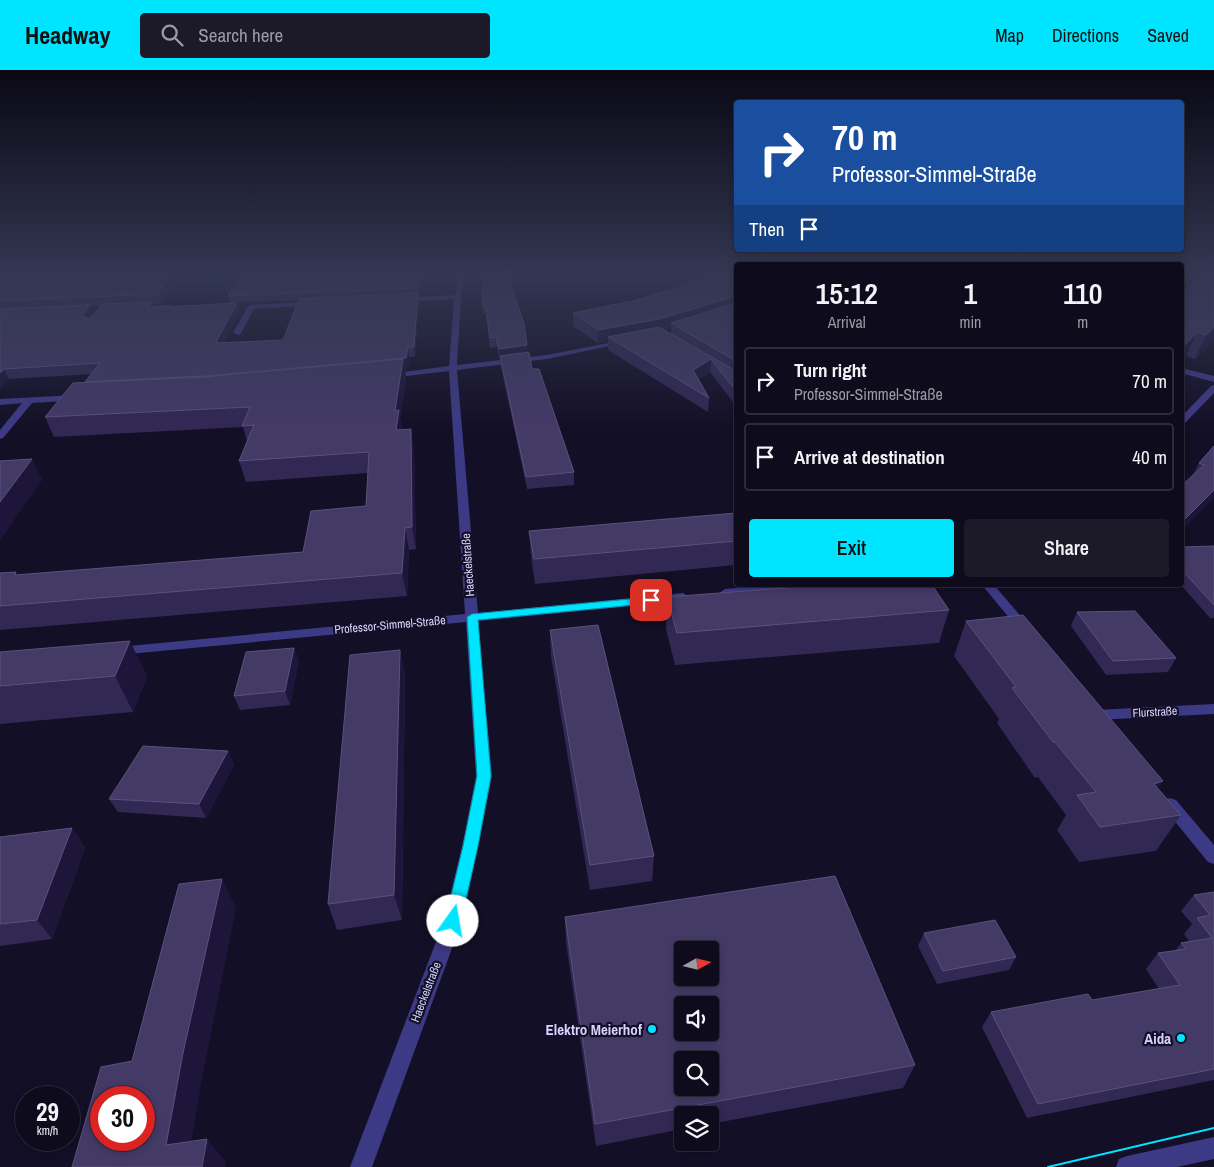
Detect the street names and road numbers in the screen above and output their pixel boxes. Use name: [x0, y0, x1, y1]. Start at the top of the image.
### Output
street label: Haeckelstraße: [458, 533, 478, 597]
street label: Professor-Simmel-Straße: [334, 612, 446, 638]
street label: Flurstraße: [1132, 703, 1178, 721]
street label: Haeckelstraße: [407, 960, 445, 1024]

